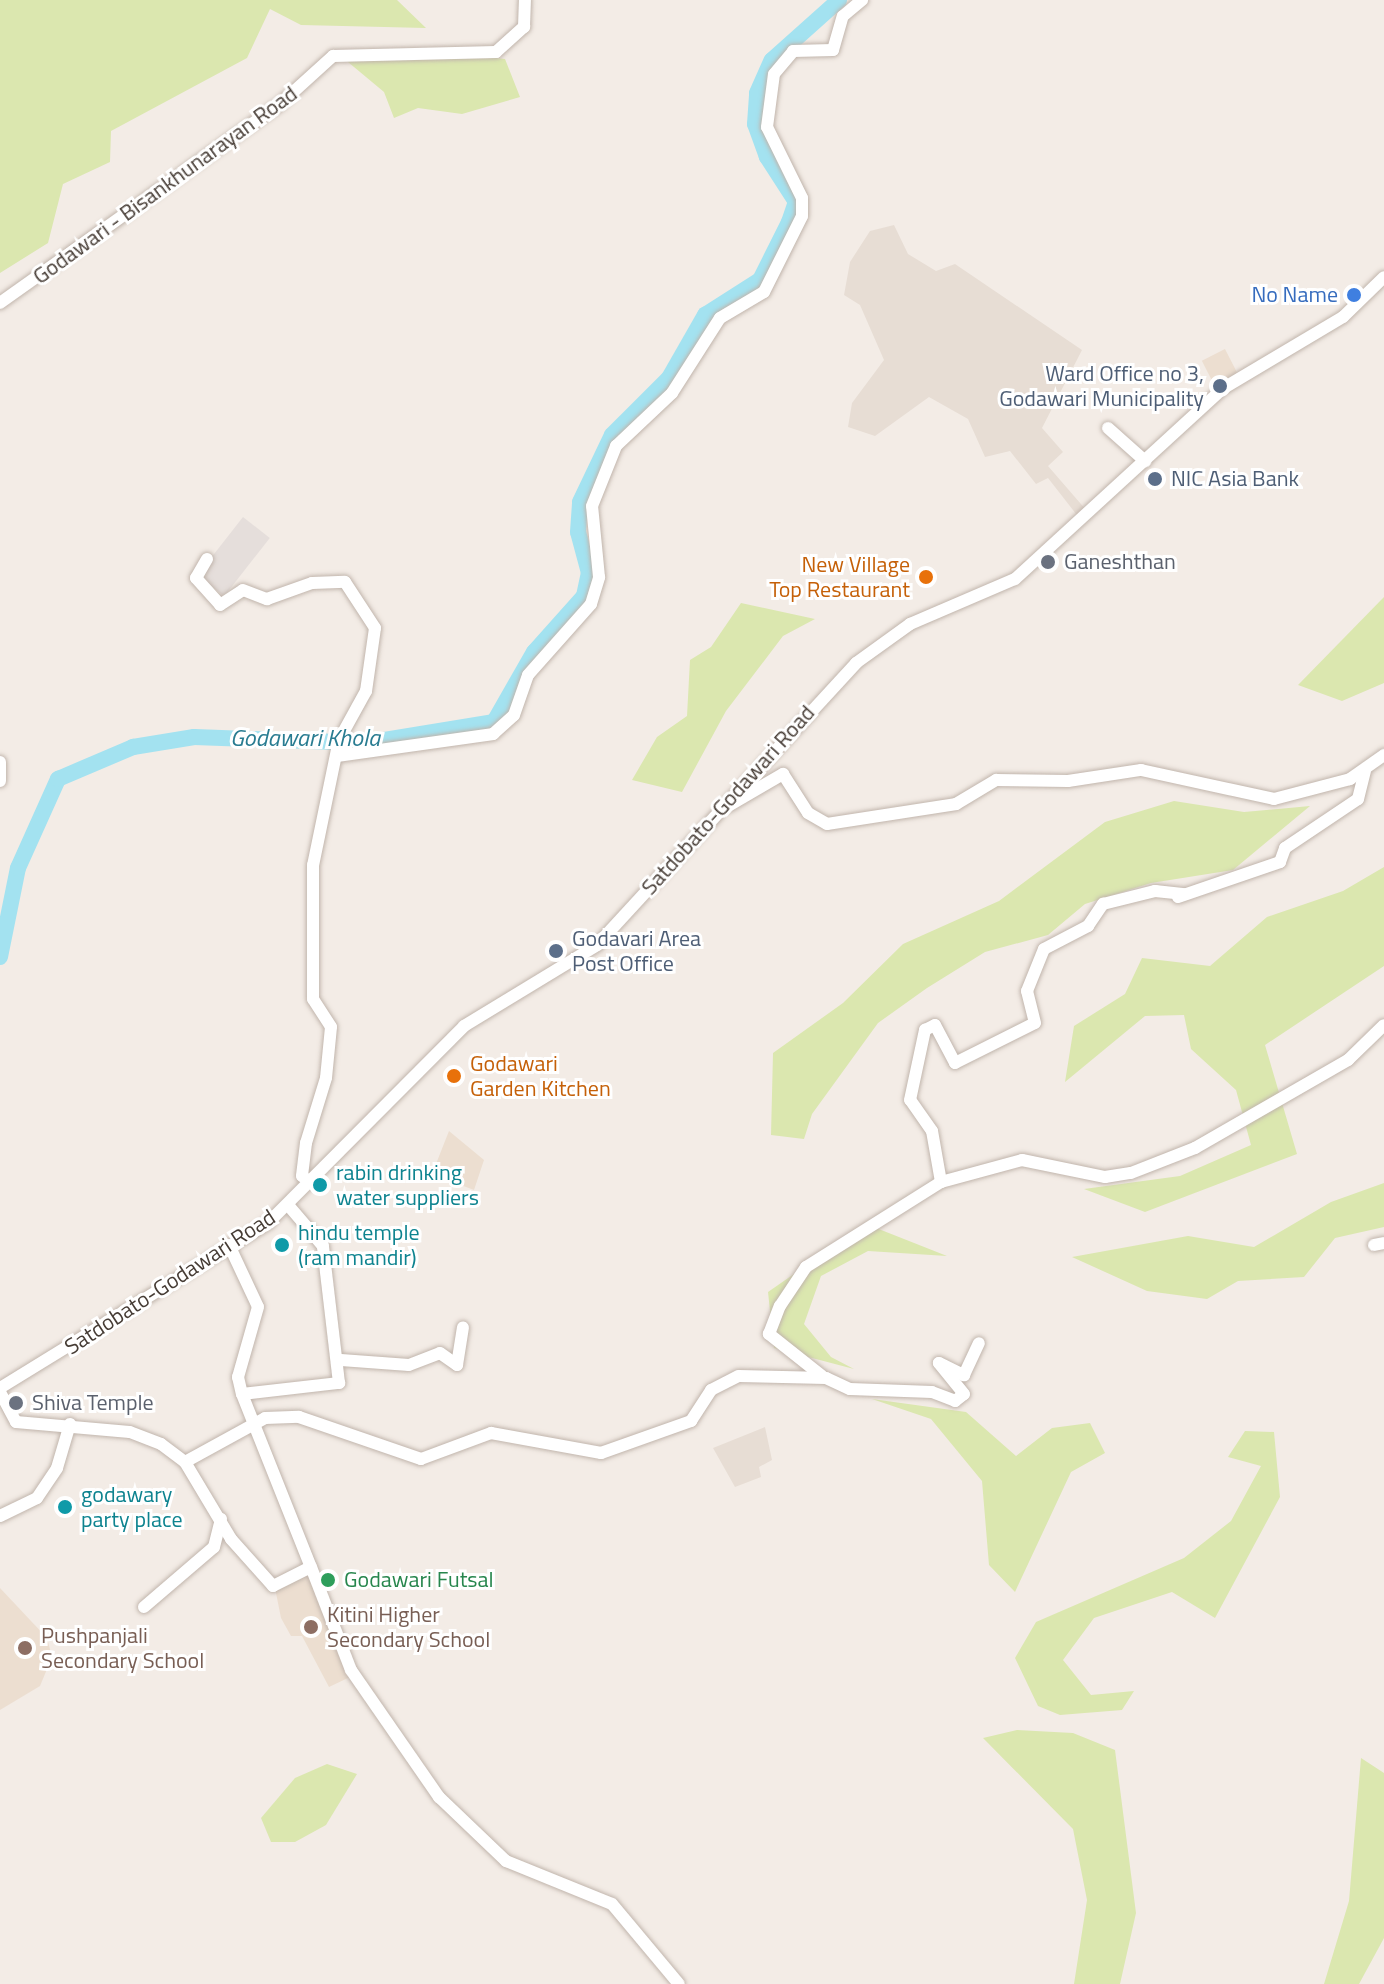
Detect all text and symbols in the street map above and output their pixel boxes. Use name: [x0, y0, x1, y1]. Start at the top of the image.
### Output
street label: Godawari - Bisankhunarayan Road: [28, 80, 302, 290]
place label: No Name: [1251, 282, 1338, 308]
marker: No Name: [1345, 286, 1363, 304]
place label: Ward Office no 3, Godawari Municipality: [999, 360, 1204, 412]
marker: Ward Office no 3, Godawari Municipality: [1211, 377, 1229, 395]
place label: NIC Asia Bank: [1171, 466, 1299, 492]
marker: NIC Asia Bank: [1146, 470, 1164, 488]
place label: Ganeshthan: [1064, 549, 1176, 575]
place label: New Village Top Restaurant: [769, 551, 910, 602]
marker: Ganeshthan: [1039, 553, 1057, 571]
marker: New Village Top Restaurant: [917, 568, 935, 586]
street label: Satdobato-Godawari Road: [636, 700, 820, 900]
water label: Godawari Khola: [230, 724, 380, 752]
place label: Godavari Area Post Office: [572, 925, 701, 976]
marker: Godavari Area Post Office: [547, 942, 565, 960]
place label: Godawari Garden Kitchen: [470, 1050, 611, 1102]
marker: Godawari Garden Kitchen: [445, 1067, 463, 1085]
place label: rabin drinking water suppliers: [336, 1159, 479, 1210]
marker: rabin drinking water suppliers: [311, 1176, 329, 1194]
street label: Satdobato-Godawari Road: [60, 1204, 280, 1360]
place label: hindu temple (ram mandir): [298, 1219, 420, 1270]
marker: hindu temple (ram mandir): [273, 1236, 291, 1254]
place label: Shiva Temple: [32, 1390, 154, 1416]
marker: Shiva Temple: [7, 1394, 25, 1412]
place label: godawary party place: [81, 1481, 183, 1532]
marker: godawary party place: [56, 1498, 74, 1516]
place label: Godawari Futsal: [344, 1567, 494, 1593]
marker: Godawari Futsal: [319, 1571, 337, 1589]
place label: Kitini Higher Secondary School: [327, 1601, 490, 1652]
marker: Kitini Higher Secondary School: [302, 1618, 320, 1636]
place label: Pushpanjali Secondary School: [41, 1622, 204, 1674]
marker: Pushpanjali Secondary School: [16, 1639, 34, 1657]

